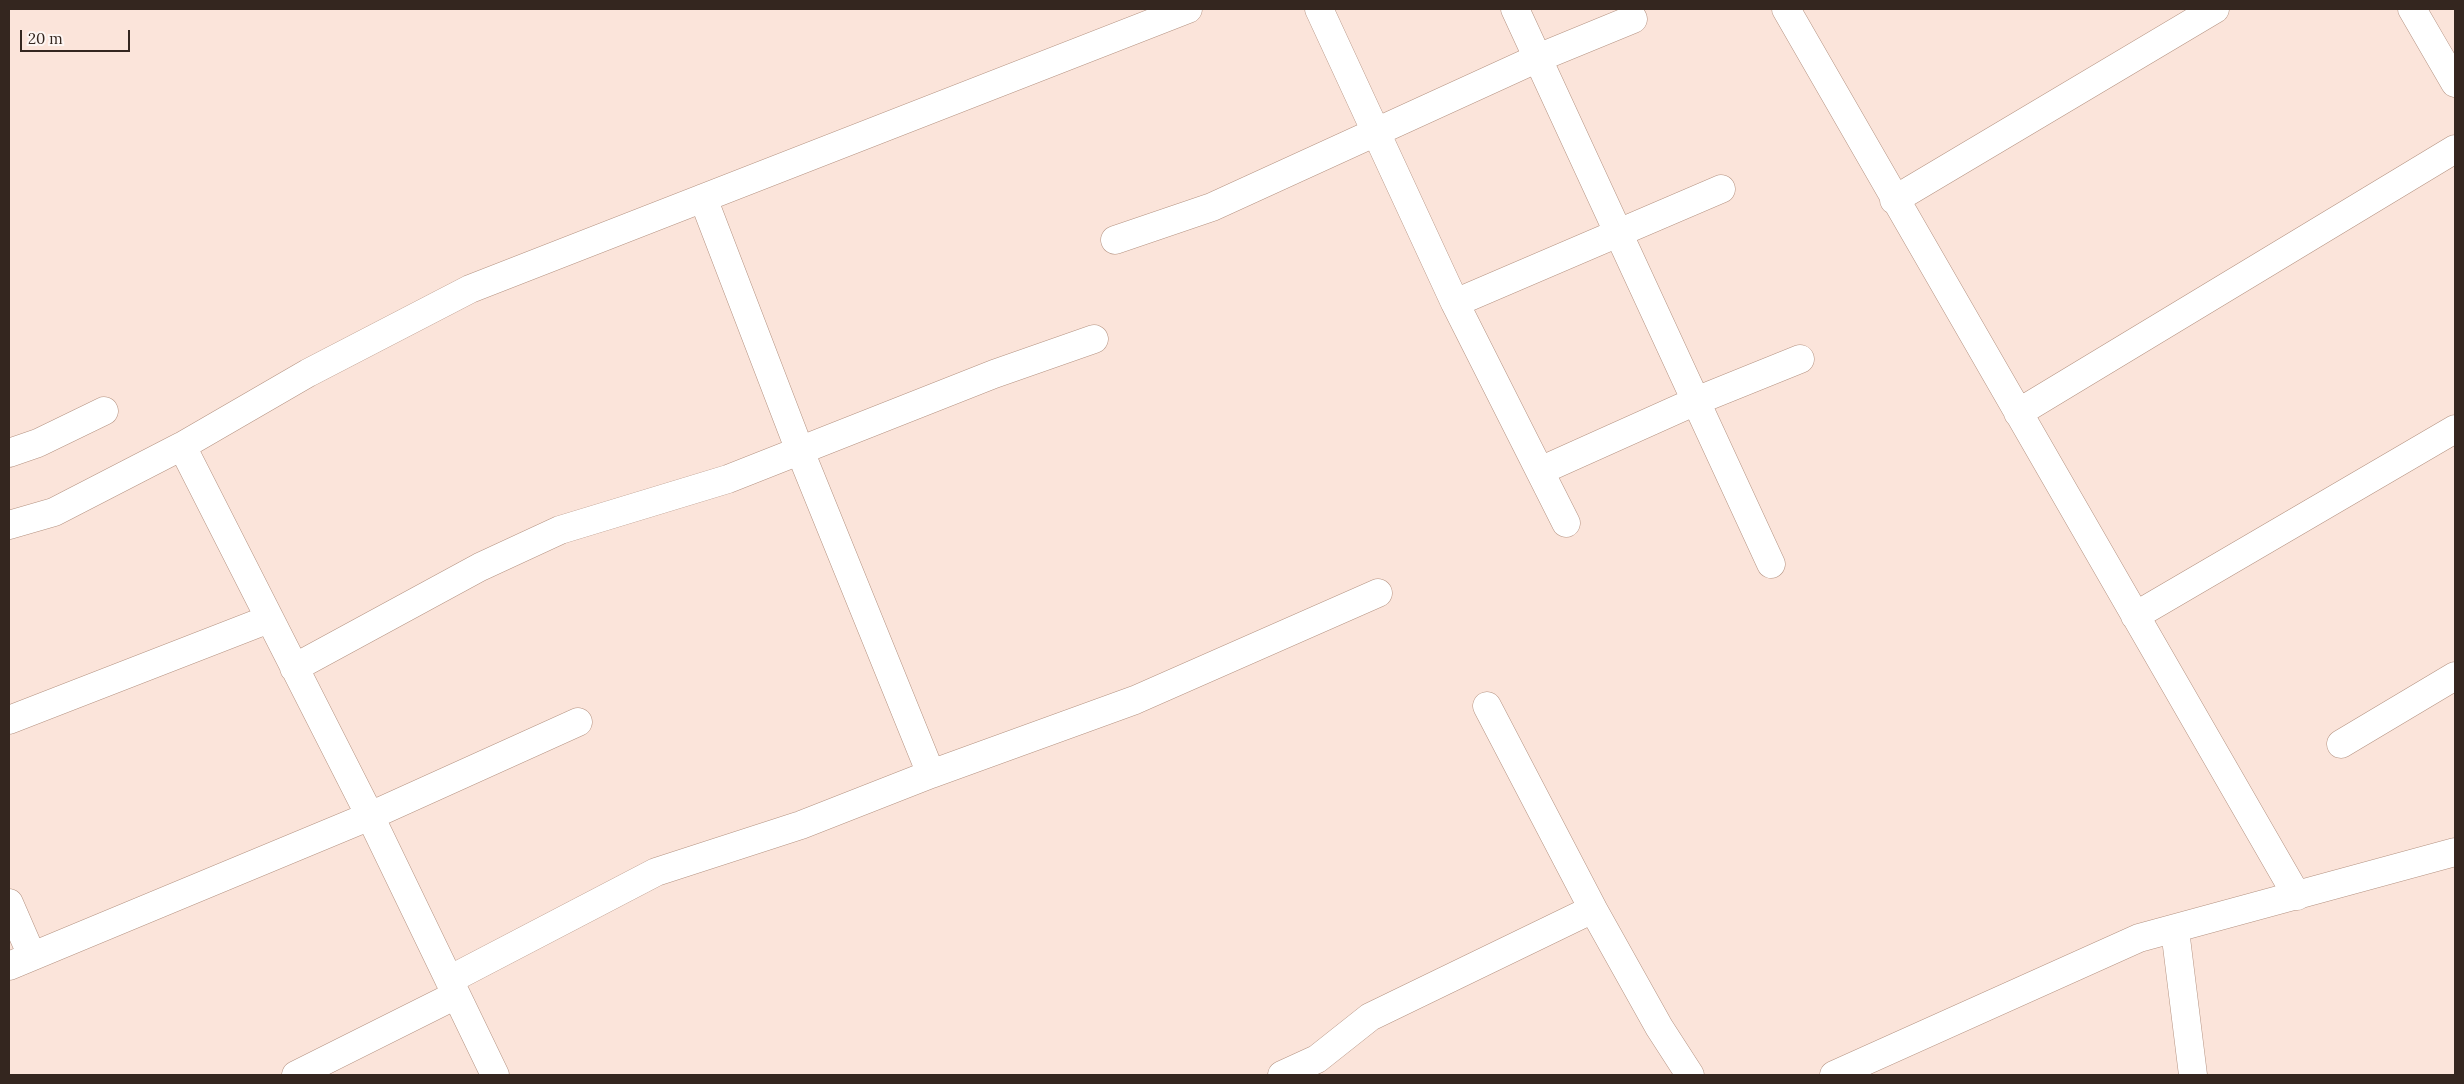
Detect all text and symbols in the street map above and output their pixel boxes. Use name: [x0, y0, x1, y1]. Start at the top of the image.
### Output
scale bar: [22, 20, 132, 52]
text: 20 m: [28, 29, 63, 48]

